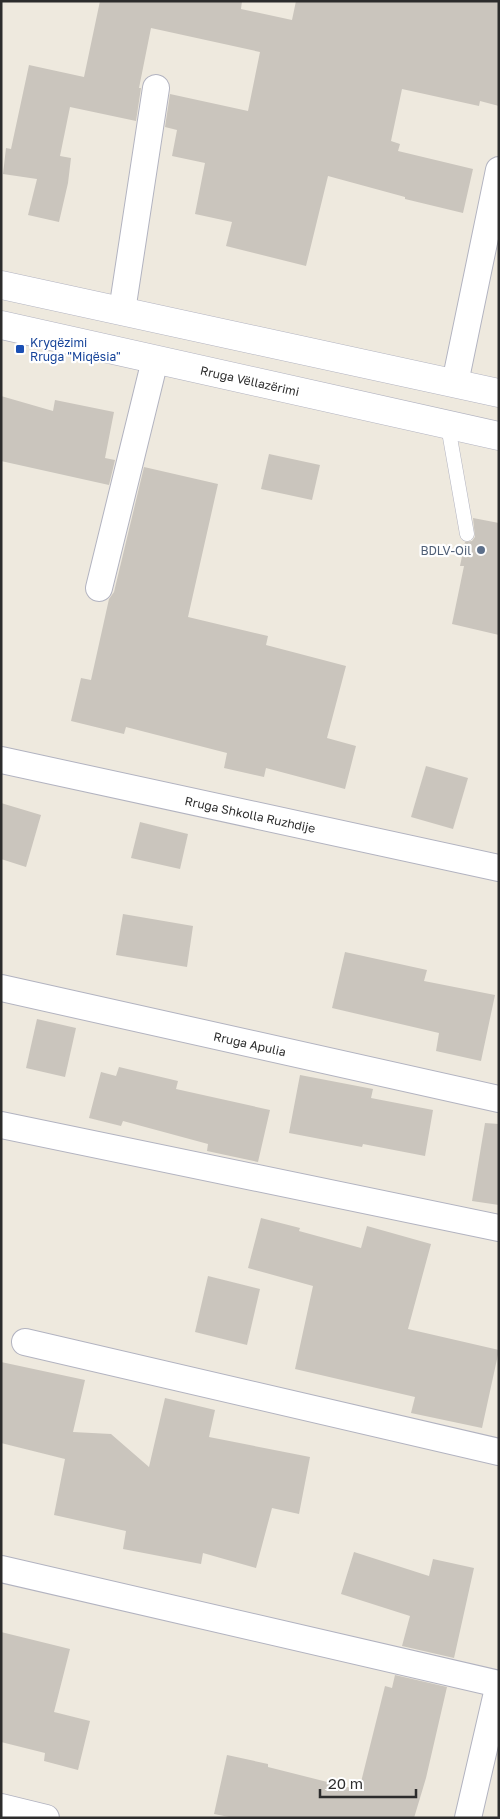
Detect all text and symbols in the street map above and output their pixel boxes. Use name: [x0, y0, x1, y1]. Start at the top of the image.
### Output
place label: Kryqëzimi Rruga "Miqësia": [30, 335, 121, 364]
marker: Kryqëzimi Rruga "Miqësia": [14, 343, 26, 355]
street label: Rruga Vëllazërimi: [199, 362, 301, 399]
place label: BDLV-Oil: [420, 543, 471, 558]
marker: BDLV-Oil: [475, 544, 487, 556]
street label: Rruga Shkolla Ruzhdije: [184, 793, 317, 835]
street label: Rruga Apulia: [212, 1028, 288, 1059]
scale bar: [320, 1766, 416, 1798]
text: 20 m: [328, 1774, 363, 1792]

